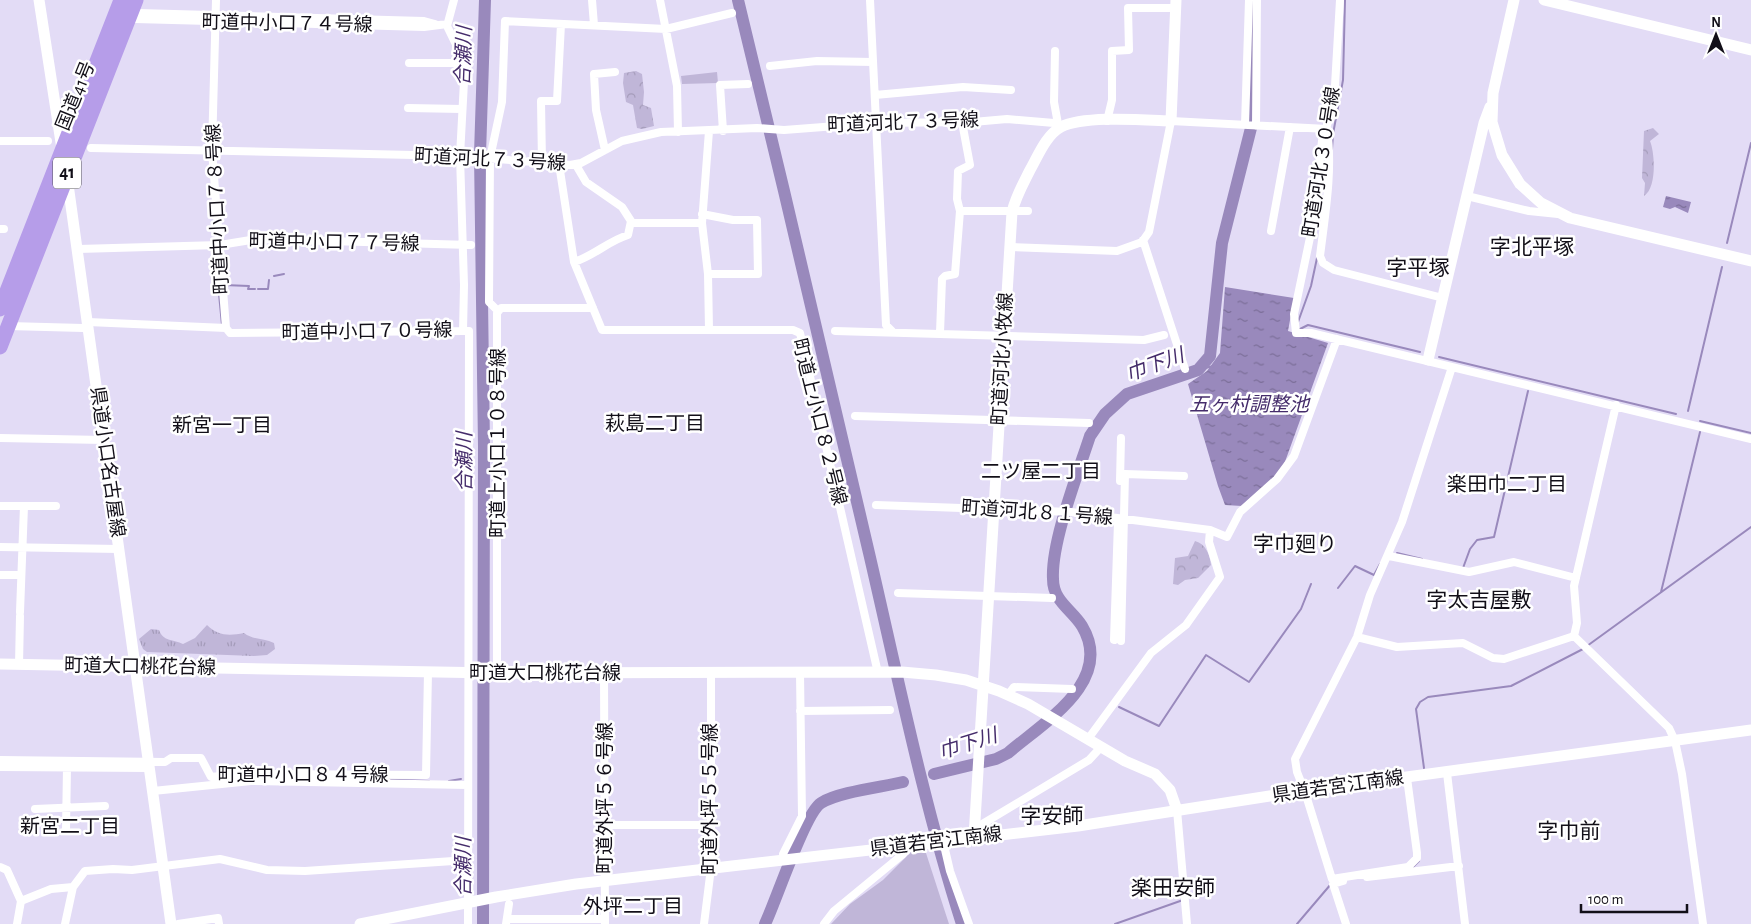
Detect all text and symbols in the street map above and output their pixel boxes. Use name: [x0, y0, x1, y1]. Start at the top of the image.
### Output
north arrow: [1691, 10, 1741, 60]
street label: 町道中小口７４号線: [201, 12, 373, 35]
text: N: [1711, 16, 1721, 30]
water label: 合瀬川: [452, 24, 475, 86]
street label: 国道41号: [53, 58, 98, 133]
street label: 町道河北３０号線: [1300, 85, 1343, 239]
street label: 町道河北７３号線: [827, 110, 979, 135]
street label: 町道中小口７８号線: [203, 123, 232, 295]
street label: 町道河北７３号線: [414, 146, 566, 173]
road number: 41: [53, 158, 81, 188]
street label: 町道中小口７７号線: [248, 231, 420, 254]
district label: 字北平塚: [1490, 236, 1574, 258]
district label: 字平塚: [1387, 257, 1450, 279]
street label: 町道河北小牧線: [989, 292, 1016, 426]
street label: 町道中小口７０号線: [281, 320, 453, 343]
street label: 町道上小口８２号線: [789, 336, 850, 507]
water label: 巾下川: [1123, 344, 1188, 385]
street label: 町道上小口１０８号線: [488, 348, 508, 538]
street label: 県道小口名古屋線: [87, 385, 129, 539]
water label: 五ヶ村調整池: [1189, 394, 1311, 415]
district label: 萩島二丁目: [605, 413, 705, 434]
district label: 新宮一丁目: [172, 415, 272, 436]
water label: 合瀬川: [454, 430, 475, 492]
district label: 二ツ屋二丁目: [981, 462, 1101, 482]
district label: 楽田巾二丁目: [1447, 474, 1567, 495]
street label: 町道河北８１号線: [961, 497, 1114, 528]
district label: 字巾廻り: [1253, 533, 1337, 555]
district label: 字太吉屋敷: [1427, 589, 1532, 611]
street label: 町道大口桃花台線: [64, 654, 216, 678]
street label: 町道大口桃花台線: [469, 662, 621, 683]
street label: 町道外坪５６号線: [595, 722, 615, 874]
street label: 町道外坪５５号線: [700, 723, 720, 875]
water label: 巾下川: [936, 724, 1002, 762]
street label: 町道中小口８４号線: [217, 765, 389, 785]
street label: 県道若宮江南線: [1271, 767, 1405, 806]
district label: 字安師: [1021, 805, 1084, 827]
district label: 新宮二丁目: [20, 816, 120, 837]
district label: 字巾前: [1538, 820, 1601, 842]
street label: 県道若宮江南線: [869, 823, 1003, 860]
water label: 合瀬川: [453, 835, 474, 897]
district label: 楽田安師: [1131, 877, 1215, 899]
scale bar: [1581, 882, 1687, 914]
text: 100 m: [1588, 892, 1623, 907]
district label: 外坪二丁目: [583, 896, 683, 917]

